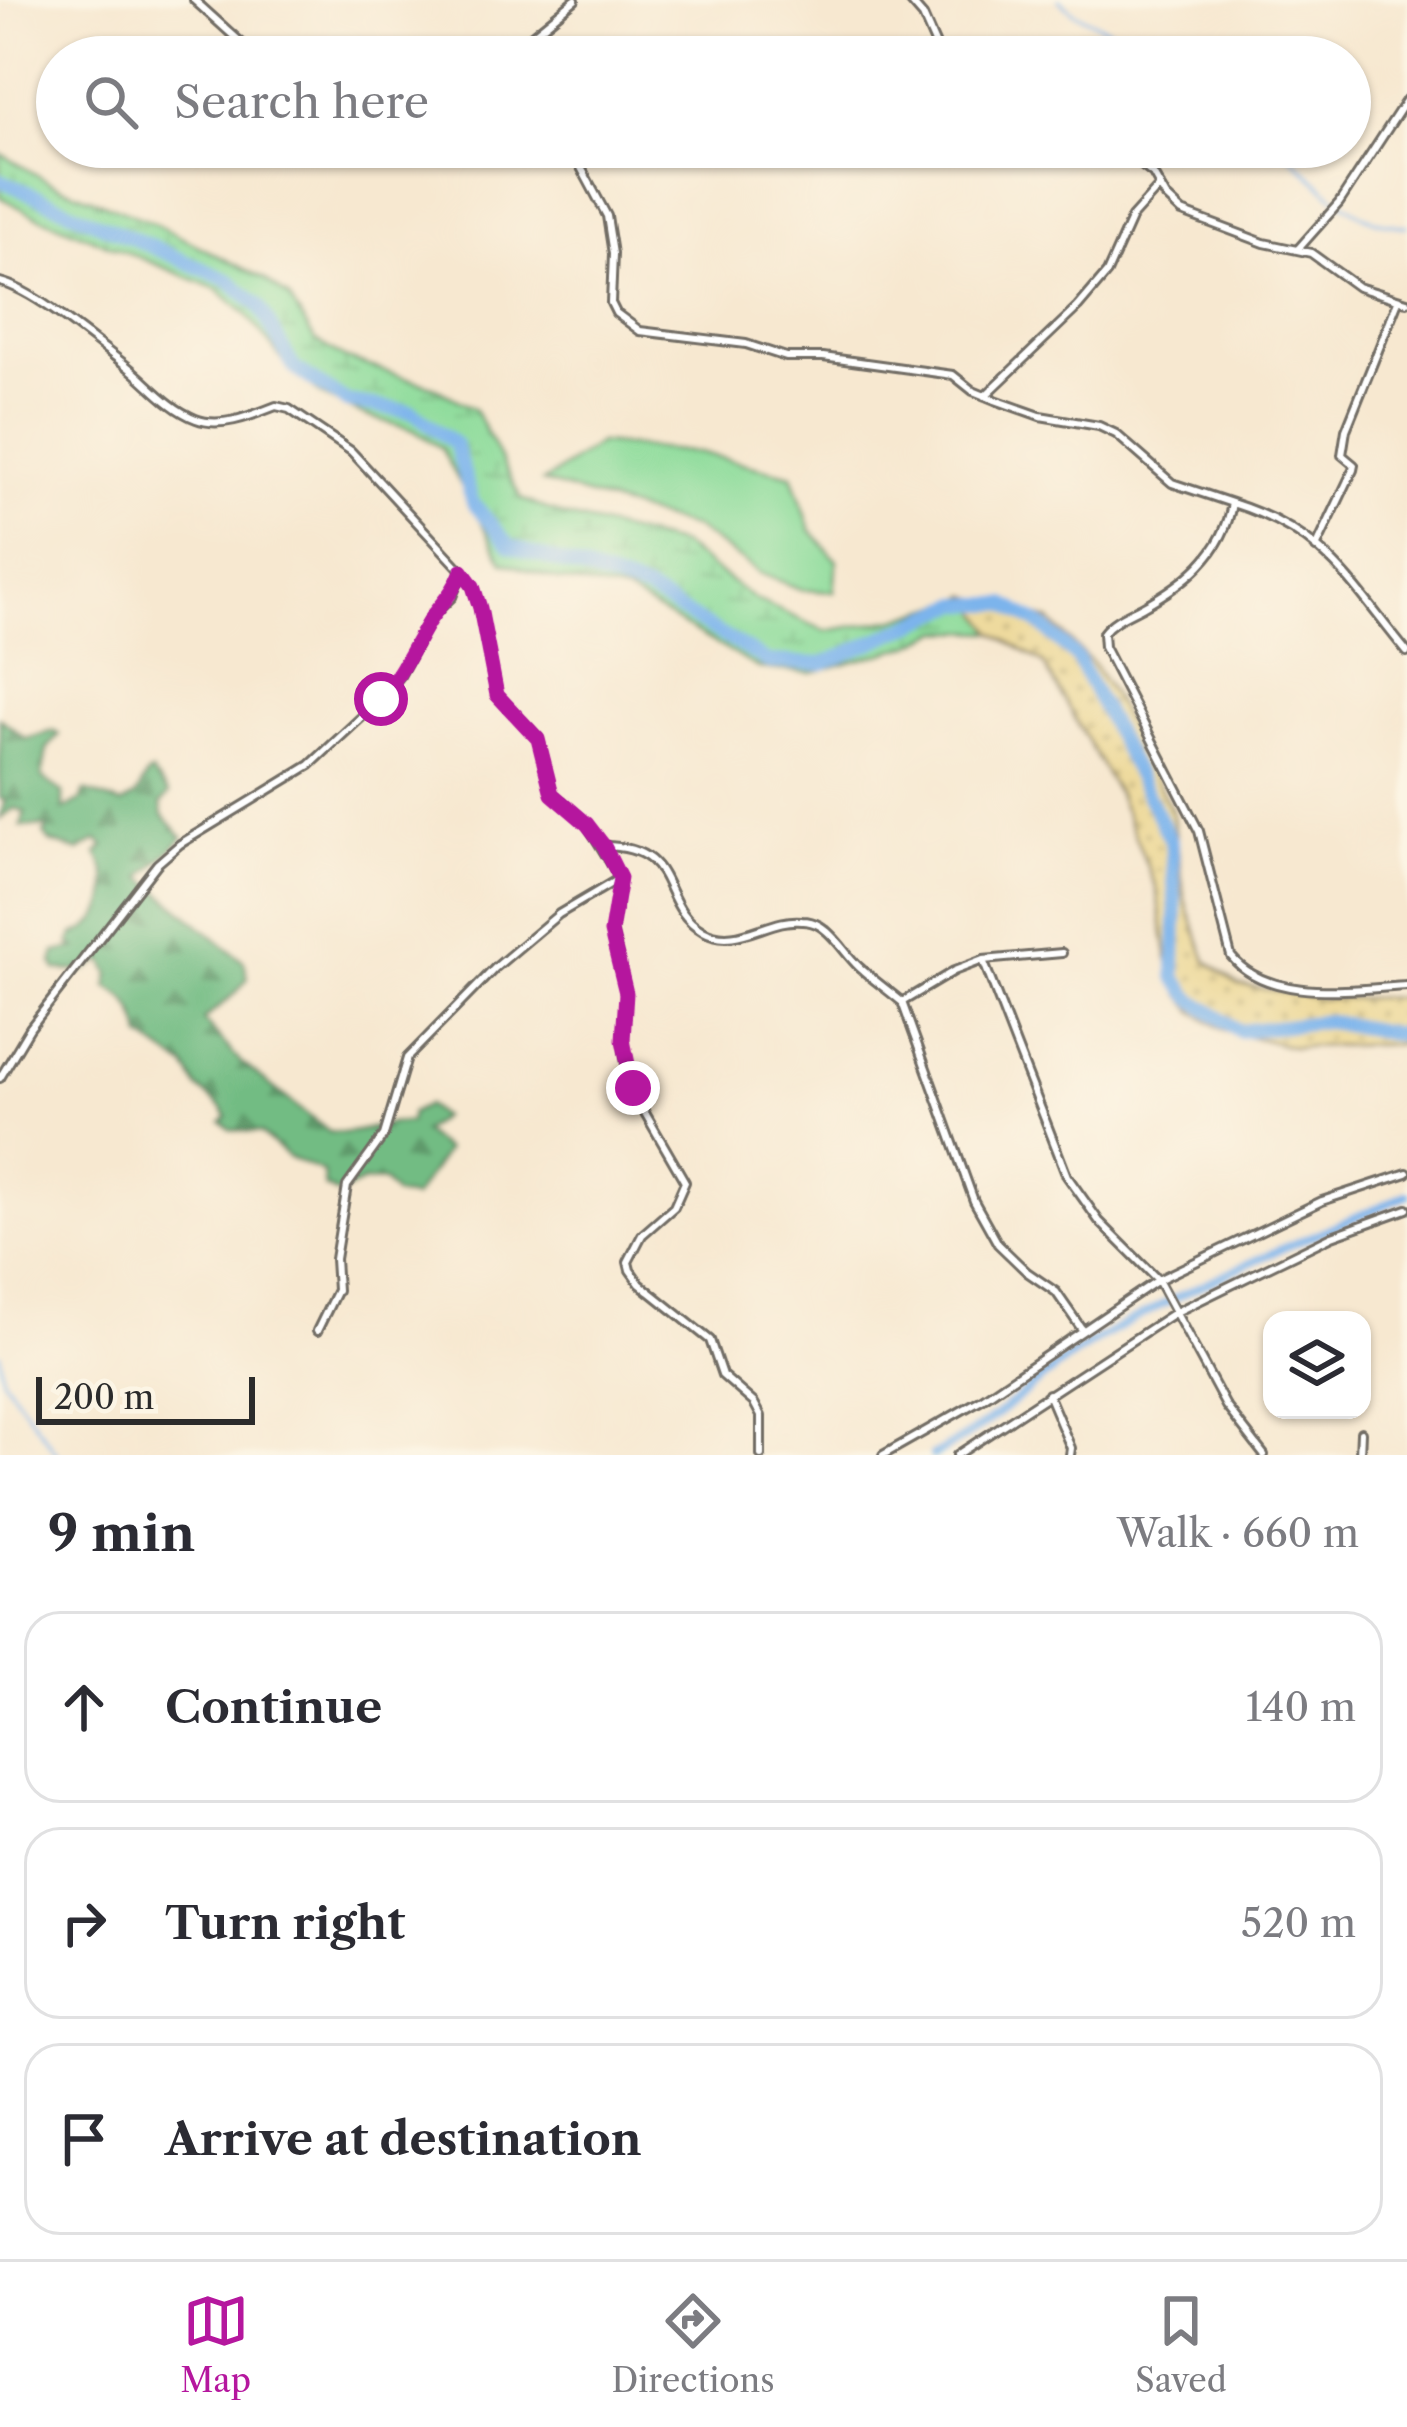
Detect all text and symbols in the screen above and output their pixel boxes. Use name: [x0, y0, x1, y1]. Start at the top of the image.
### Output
search box: [36, 36, 1371, 168]
icon: search: [78, 69, 144, 135]
text: Search here: [174, 74, 429, 130]
route start: [354, 672, 408, 726]
route end: [606, 1061, 660, 1115]
map controls: [1263, 1311, 1371, 1419]
button: layers: [1263, 1311, 1371, 1419]
scale bar: [36, 1371, 255, 1424]
text: 200 m: [54, 1377, 154, 1418]
text: 9 min: [48, 1502, 195, 1564]
text: Walk · 660 m: [1117, 1509, 1359, 1557]
icon: ahead: [51, 1674, 117, 1740]
text: Continue: [165, 1679, 382, 1735]
text: 140 m: [1246, 1683, 1356, 1731]
icon: right: [51, 1890, 117, 1956]
text: Turn right: [165, 1895, 405, 1951]
text: 520 m: [1241, 1899, 1356, 1947]
icon: arrive: [51, 2106, 117, 2172]
text: Arrive at destination: [165, 2111, 642, 2167]
tab: Map: [180, 2288, 251, 2401]
tab: Directions: [612, 2288, 775, 2401]
tab: Saved: [1135, 2288, 1227, 2401]

